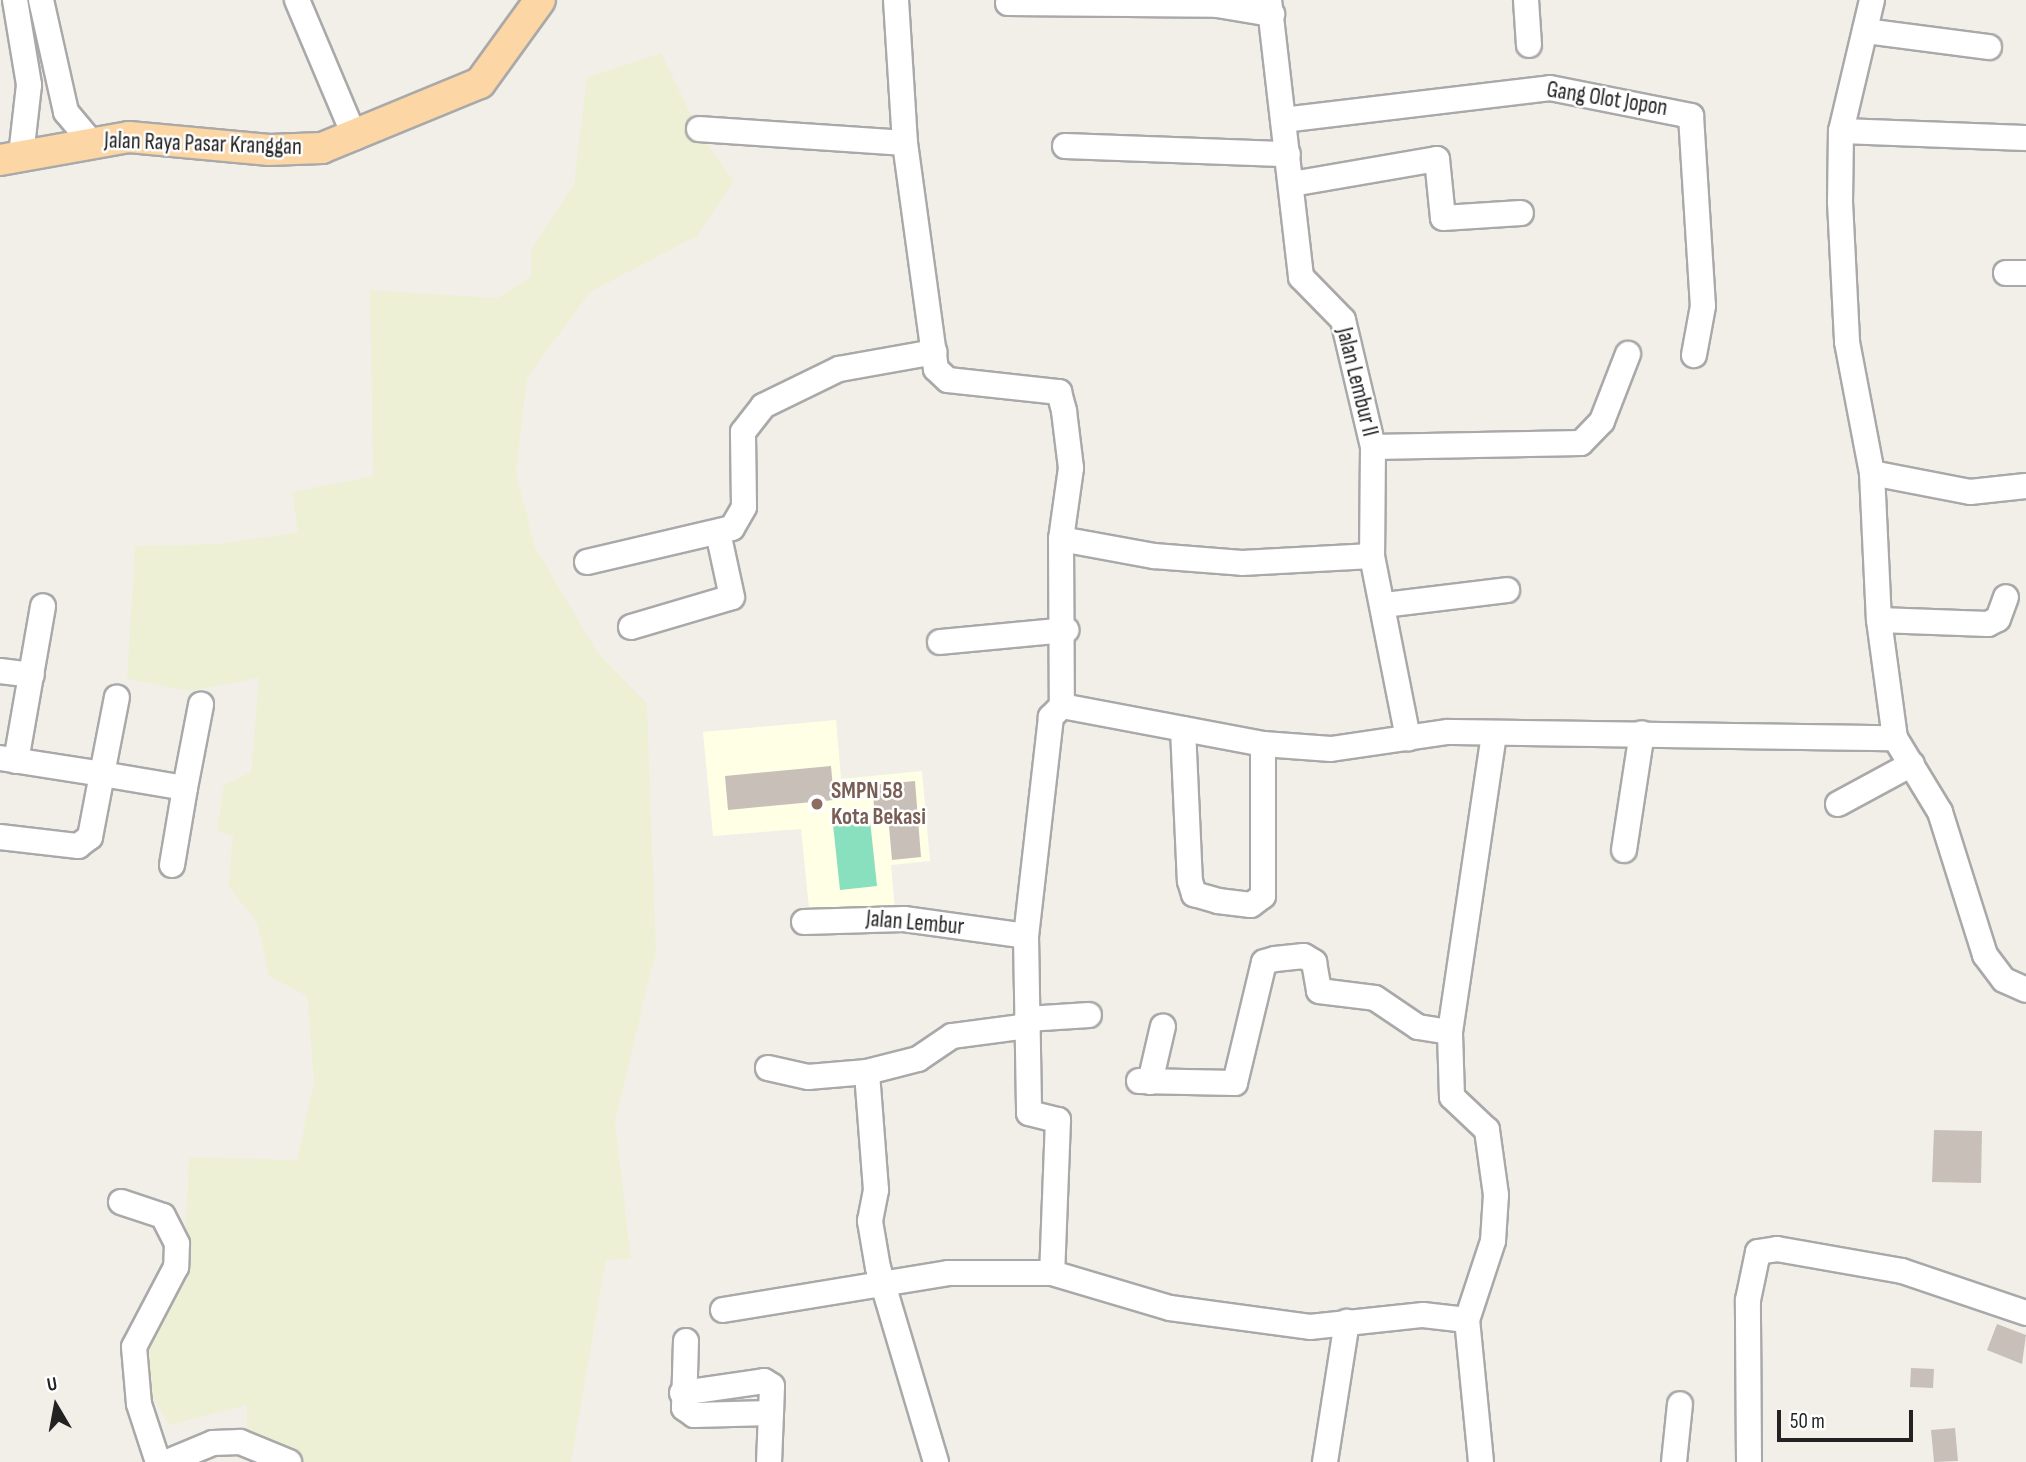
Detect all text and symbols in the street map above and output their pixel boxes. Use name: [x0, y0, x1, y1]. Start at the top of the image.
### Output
street label: Gang Olot Jopon: [1545, 76, 1669, 122]
street label: Jalan Raya Pasar Kranggan: [104, 127, 302, 161]
street label: Jalan Lembur II: [1330, 325, 1384, 439]
place label: SMPN 58 Kota Bekasi: [831, 777, 926, 831]
marker: SMPN 58 Kota Bekasi: [809, 796, 825, 812]
street label: Jalan Lembur: [865, 905, 965, 941]
north arrow: [21, 1371, 91, 1441]
text: U: [45, 1373, 59, 1397]
scale bar: [1781, 1396, 1918, 1440]
text: 50 m: [1790, 1409, 1825, 1434]

